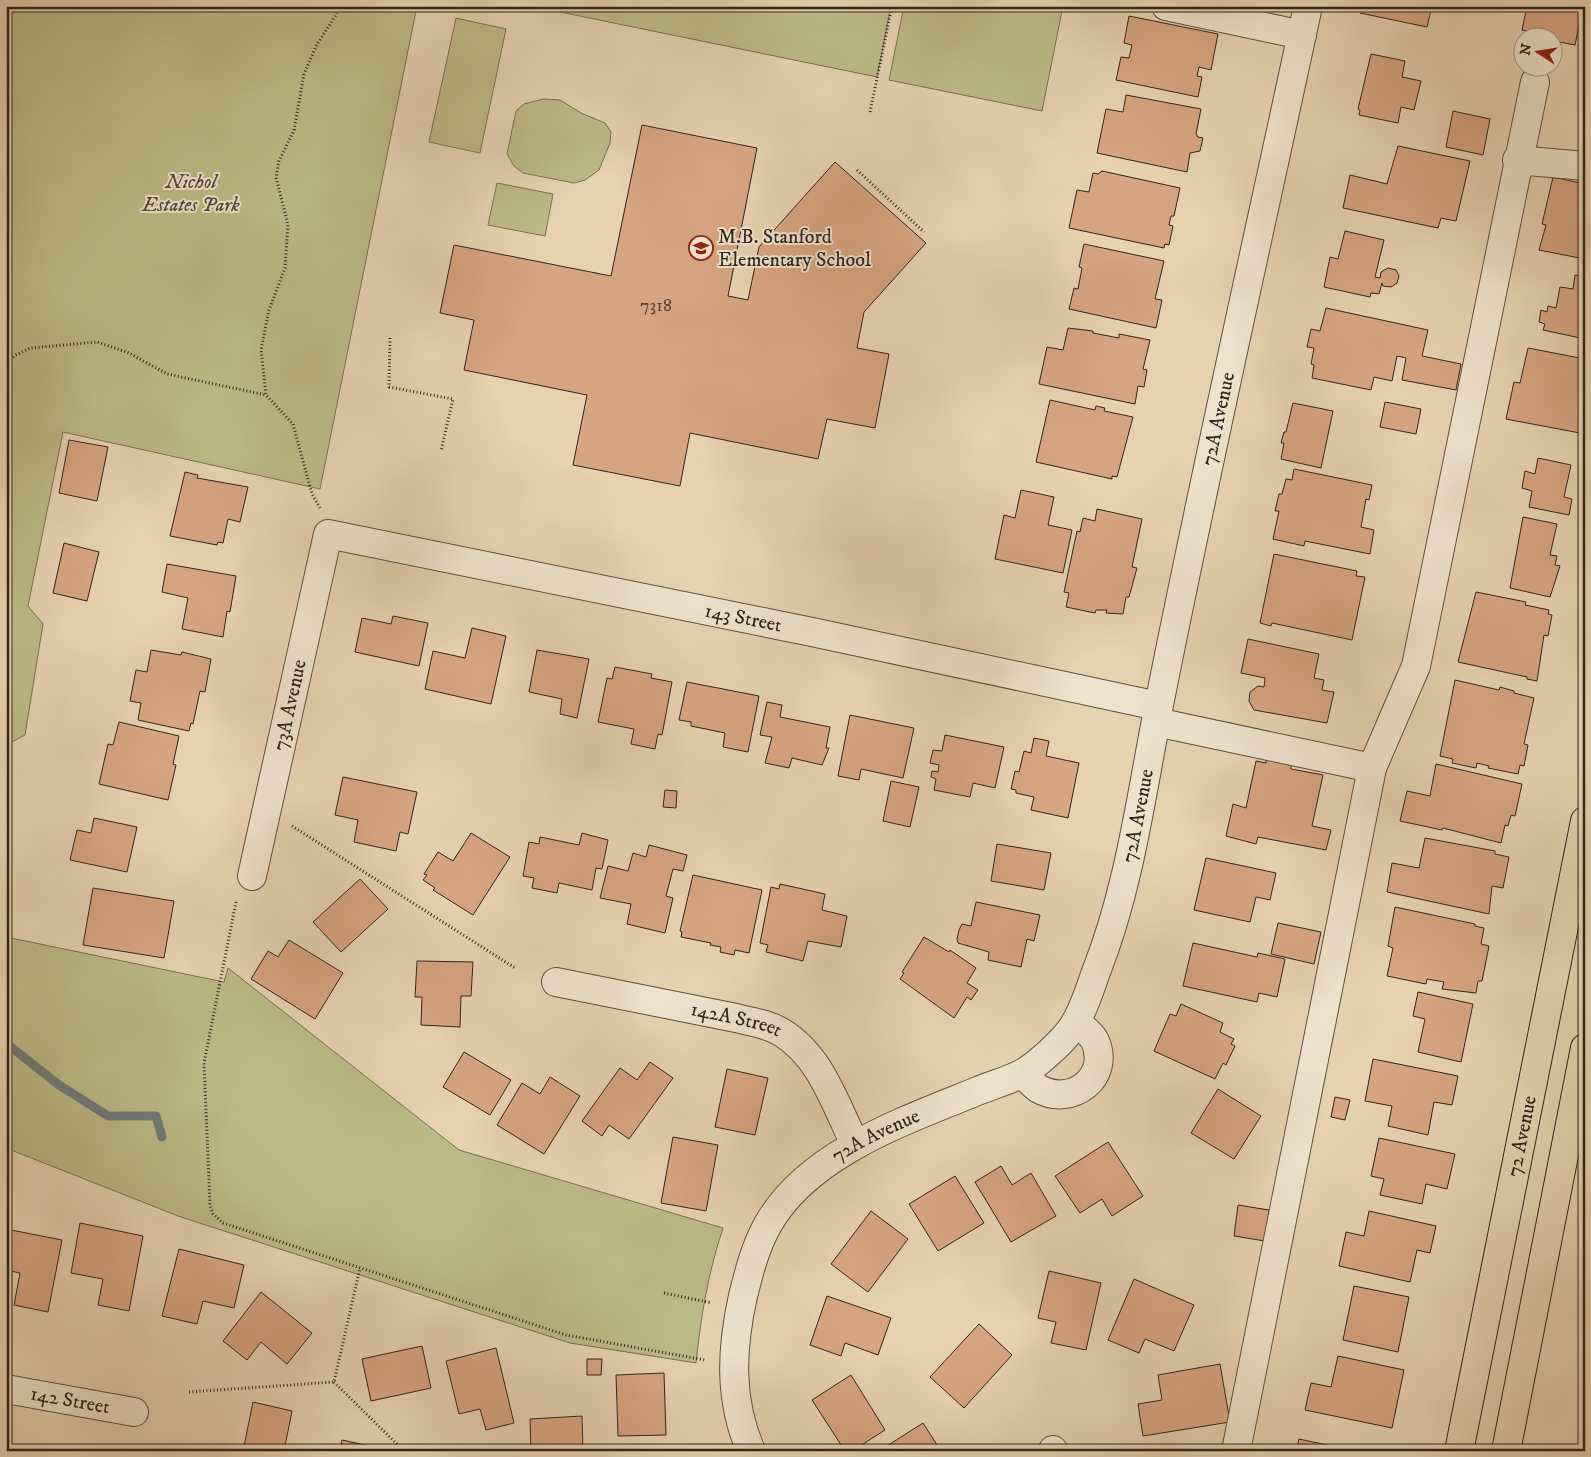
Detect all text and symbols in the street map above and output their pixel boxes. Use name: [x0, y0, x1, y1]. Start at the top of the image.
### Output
north arrow: [1514, 28, 1564, 78]
text: N: [1516, 42, 1536, 57]
park label: Nichol Estates Park: [141, 170, 240, 218]
place label: M.B. Stanford Elementary School: [718, 225, 871, 273]
school or university icon: M.B. Stanford Elementary School: [688, 235, 714, 261]
house number: 7318: [640, 295, 672, 317]
street label: 72A Avenue: [1196, 370, 1241, 468]
street label: 143 Street: [703, 598, 784, 638]
street label: 73A Avenue: [268, 657, 312, 753]
street label: 72A Avenue: [1116, 767, 1159, 865]
street label: 142A Street: [688, 997, 787, 1043]
street label: 72 Avenue: [1502, 1093, 1542, 1179]
street label: 72A Avenue: [827, 1103, 923, 1169]
street label: 142 Street: [28, 1381, 112, 1420]

